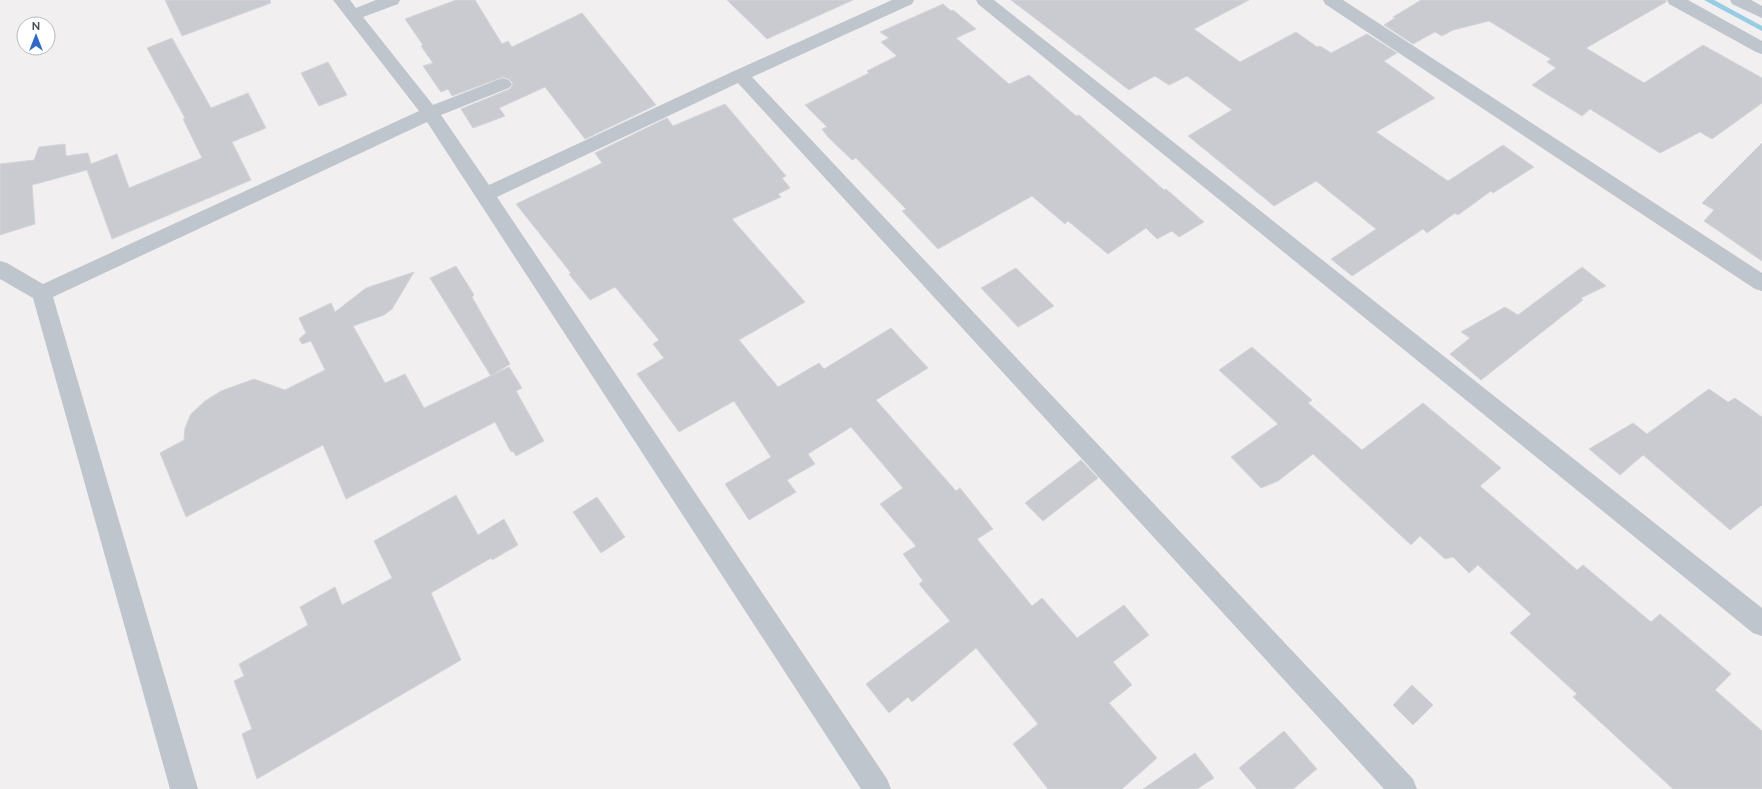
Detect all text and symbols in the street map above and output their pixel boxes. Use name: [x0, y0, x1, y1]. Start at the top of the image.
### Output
north arrow: [16, 16, 56, 56]
text: N: [32, 20, 40, 33]

